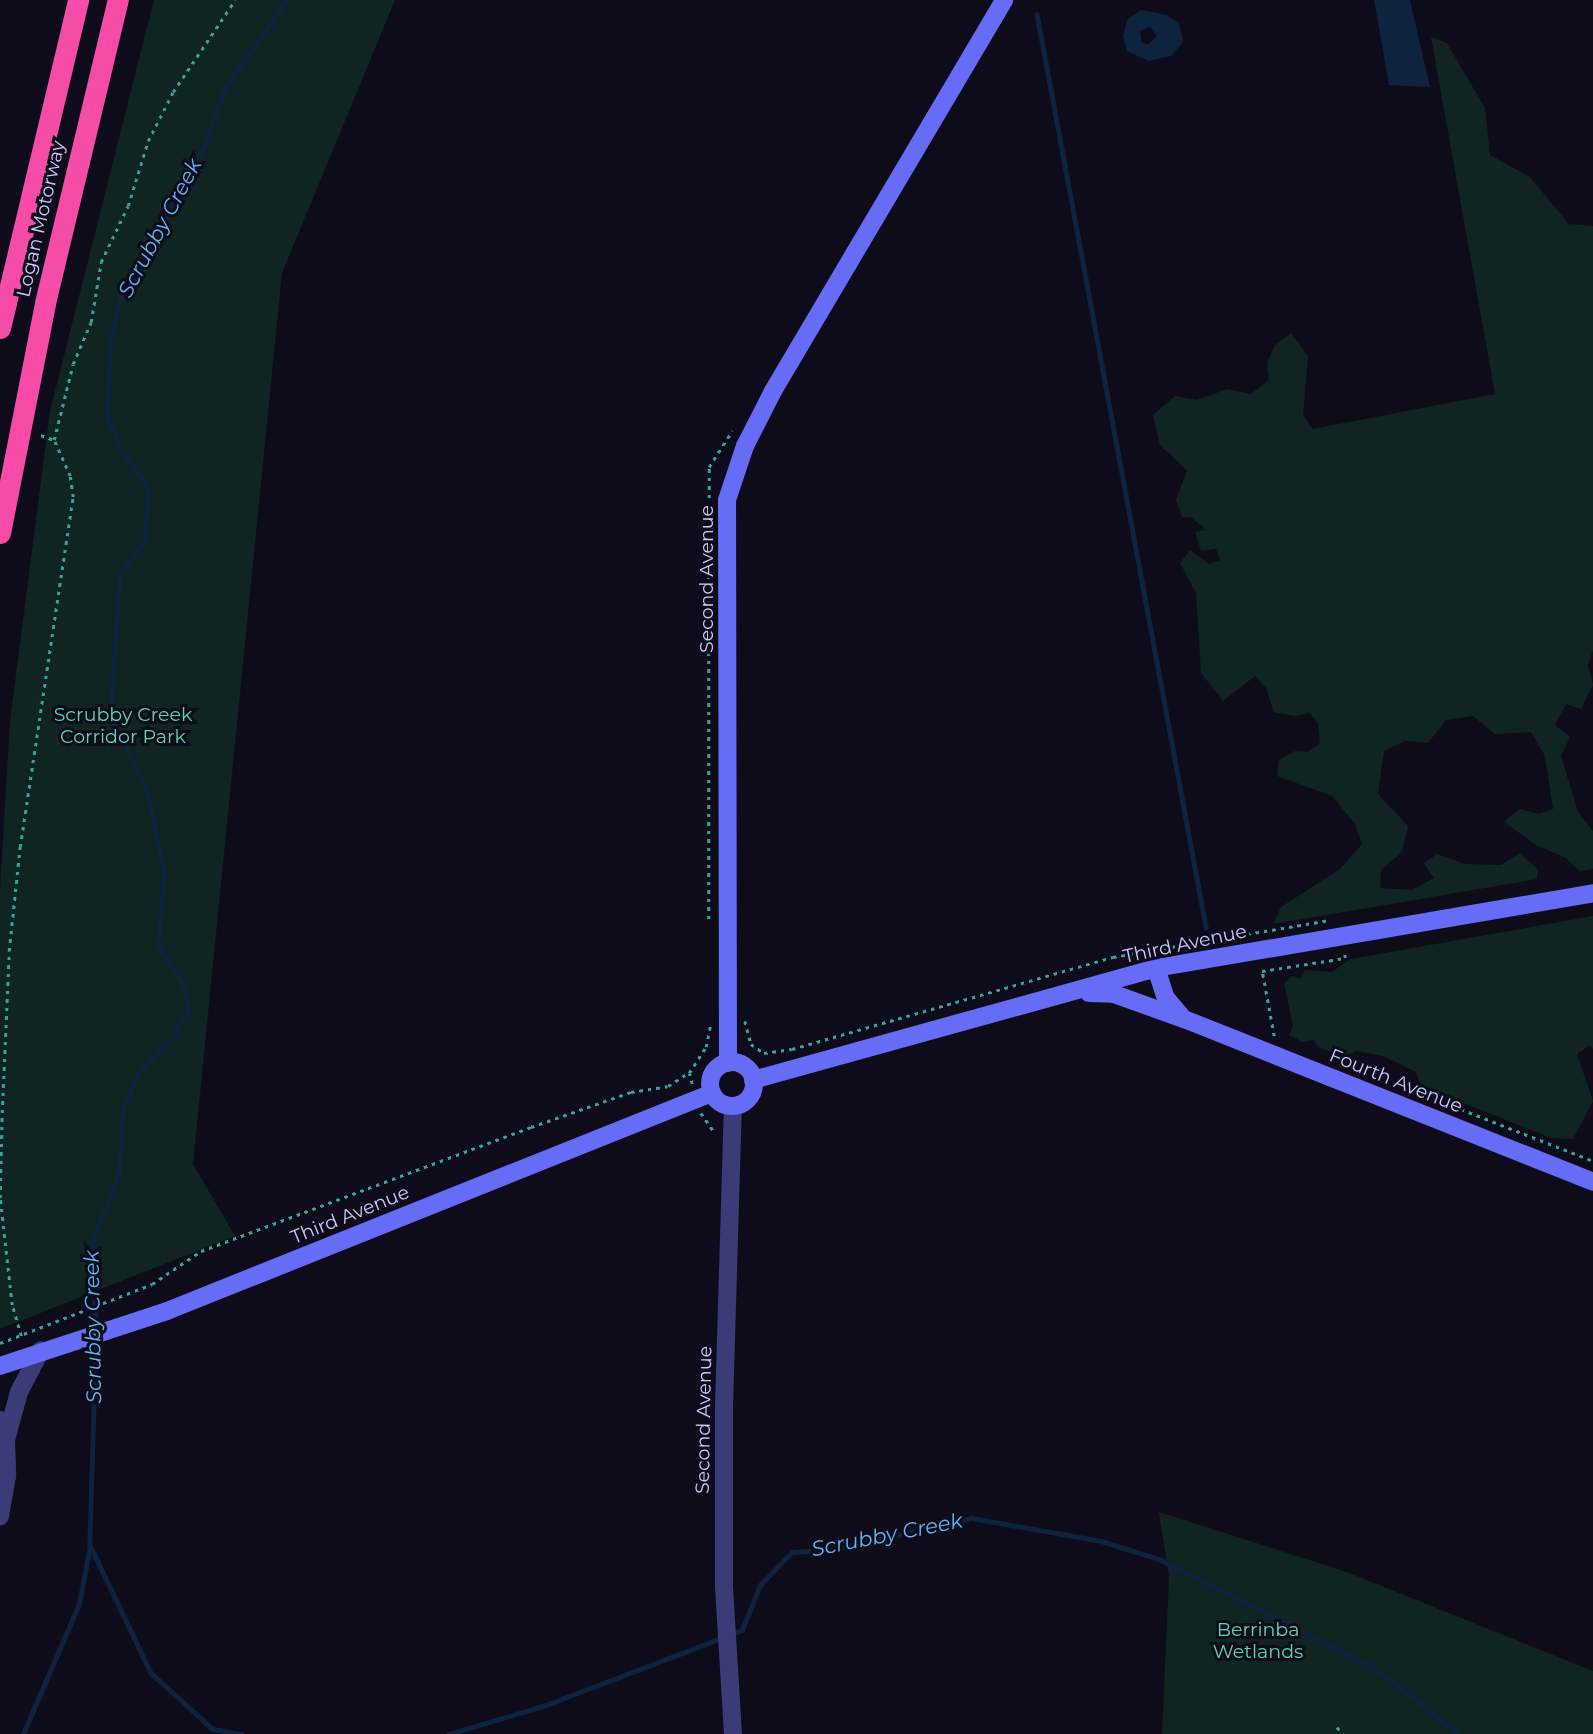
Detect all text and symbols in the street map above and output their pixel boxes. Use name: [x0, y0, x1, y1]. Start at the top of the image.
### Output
street label: Logan Motorway: [12, 139, 70, 299]
water label: Scrubby Creek: [113, 154, 207, 302]
street label: Second Avenue: [696, 505, 718, 653]
park label: Scrubby Creek Corridor Park: [54, 704, 192, 748]
street label: Third Avenue: [1121, 920, 1249, 968]
street label: Fourth Avenue: [1326, 1044, 1466, 1118]
street label: Third Avenue: [287, 1181, 413, 1249]
water label: Scrubby Creek: [79, 1250, 107, 1404]
street label: Second Avenue: [691, 1346, 717, 1494]
water label: Scrubby Creek: [809, 1508, 965, 1562]
park label: Berrinba Wetlands: [1213, 1619, 1303, 1663]

